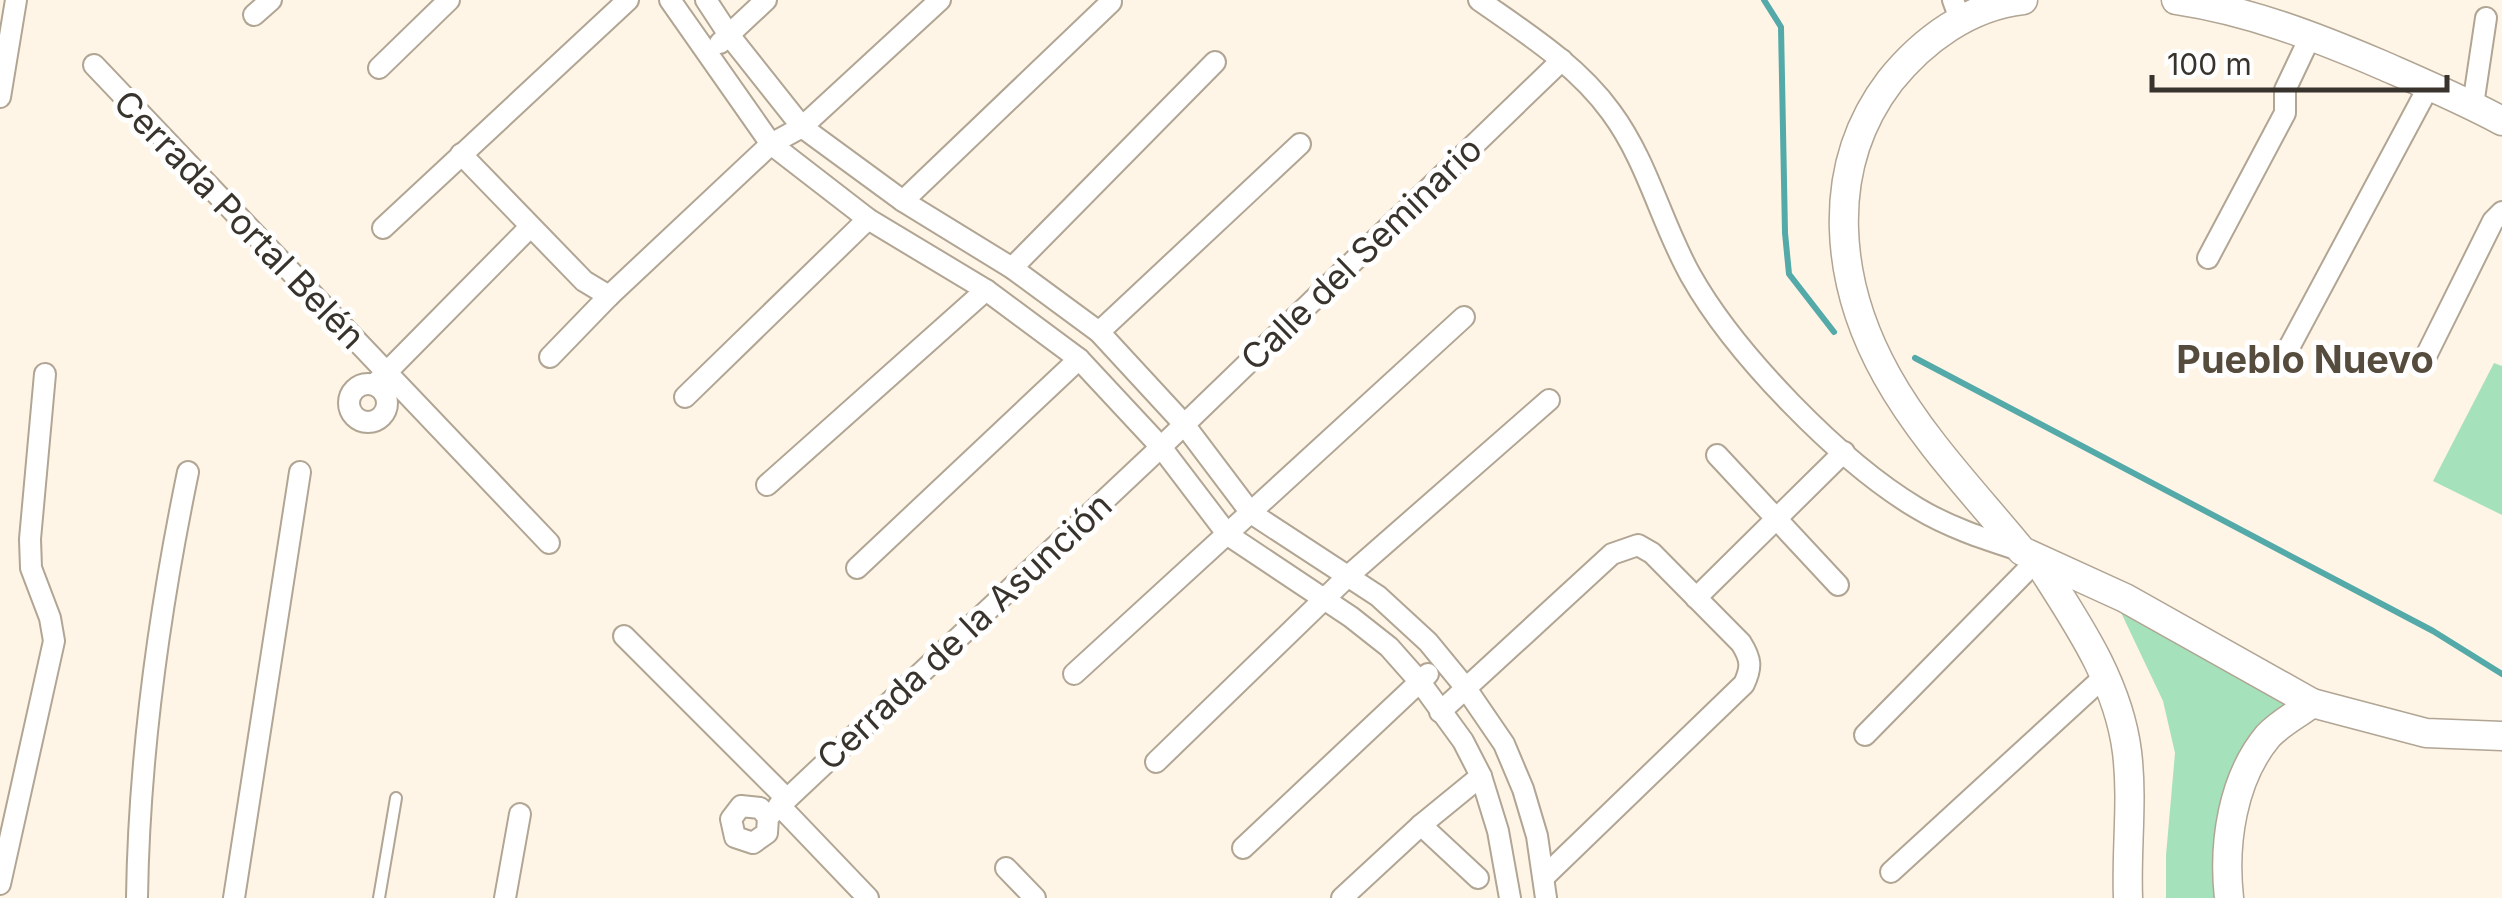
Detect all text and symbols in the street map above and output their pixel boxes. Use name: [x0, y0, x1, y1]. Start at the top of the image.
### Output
scale bar: [2152, 30, 2447, 92]
text: 100 m: [2167, 46, 2252, 82]
street label: Cerrada Portal Belén: [106, 81, 374, 357]
street label: Calle del Seminario: [1232, 127, 1490, 379]
district label: Pueblo Nuevo: [2176, 336, 2434, 382]
street label: Cerrada de la Asunción: [808, 484, 1120, 778]

